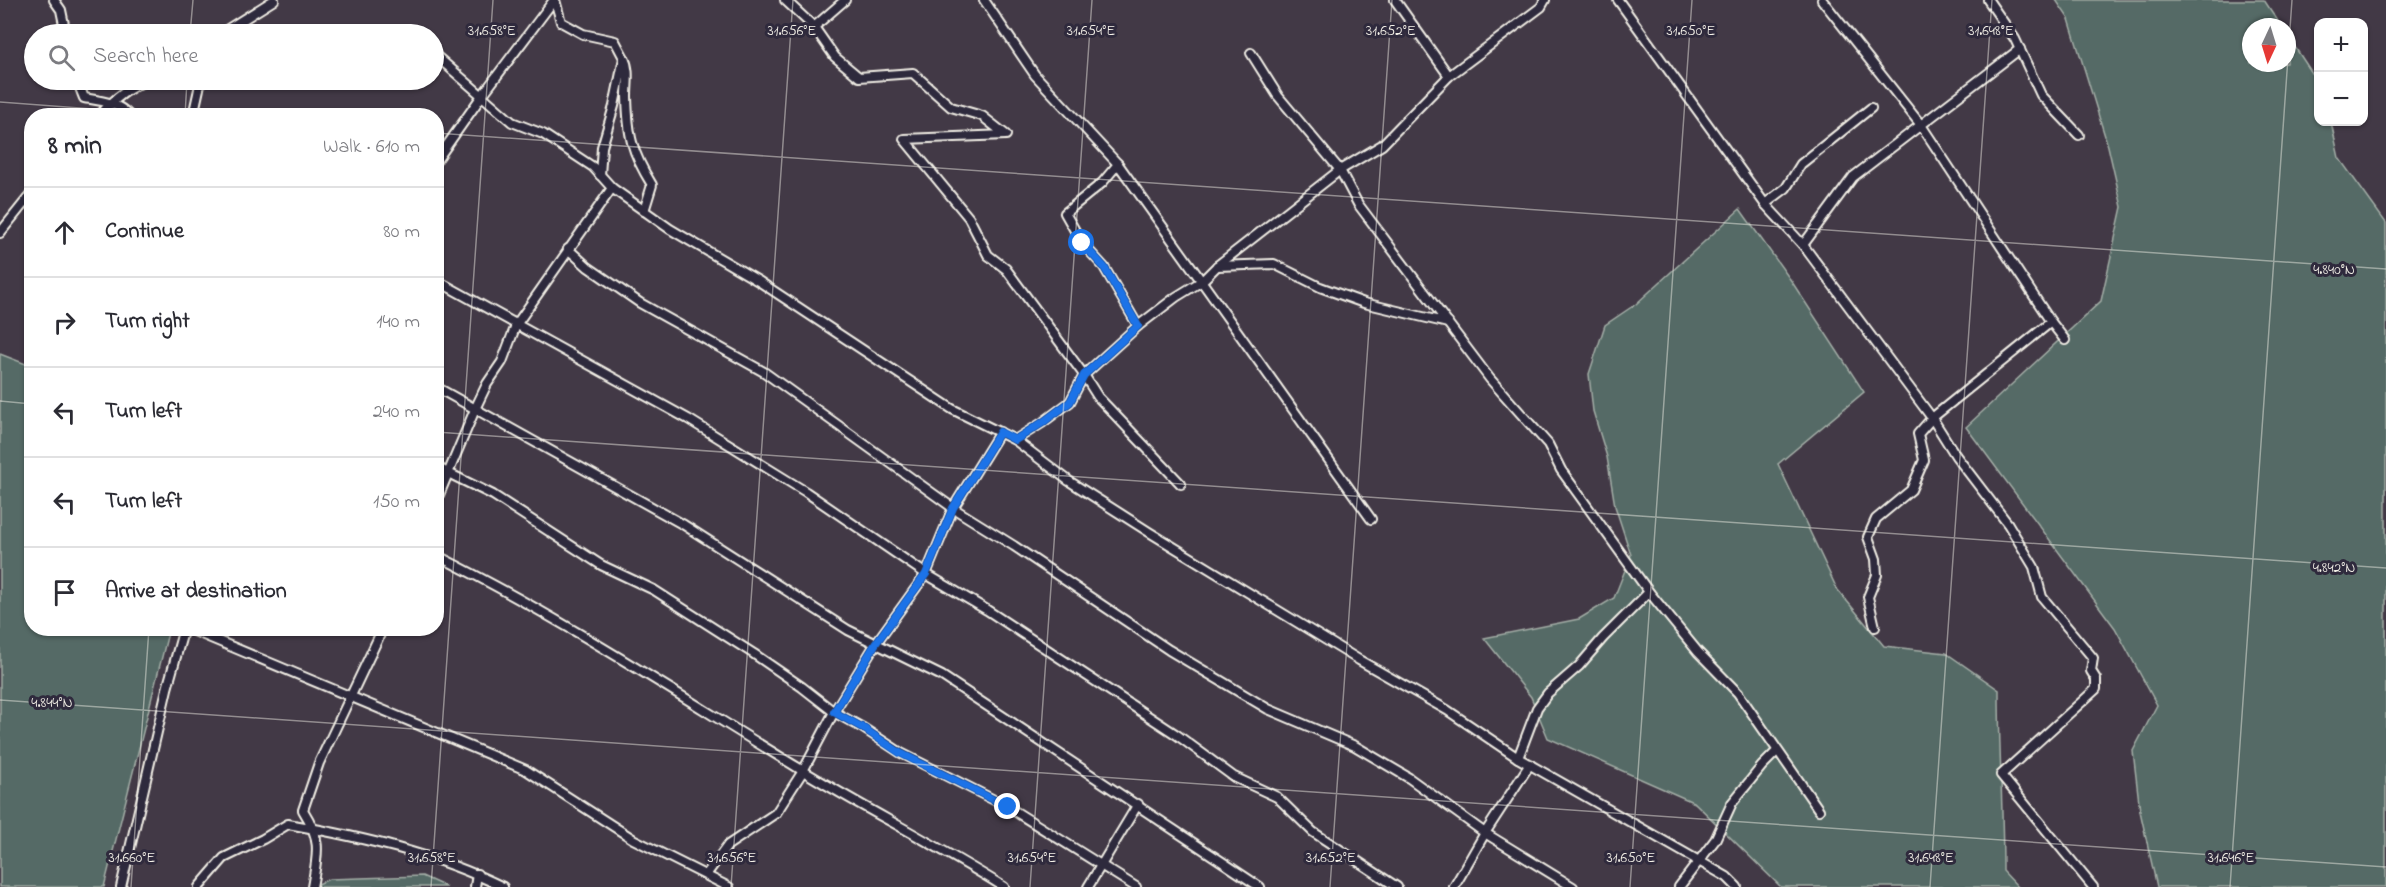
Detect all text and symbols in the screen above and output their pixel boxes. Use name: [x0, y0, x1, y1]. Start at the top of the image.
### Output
north arrow: [2242, 18, 2296, 72]
map controls: [2314, 18, 2368, 126]
button: +: [2314, 18, 2368, 72]
text: 31.658°E: [468, 20, 516, 42]
text: 31.656°E: [768, 20, 816, 42]
text: 31.654°E: [1067, 20, 1115, 42]
text: 31.652°E: [1366, 20, 1416, 42]
text: 31.650°E: [1667, 20, 1715, 42]
text: 31.648°E: [1968, 20, 2014, 42]
search box: [24, 24, 444, 90]
icon: search: [45, 41, 78, 74]
text: Search here: [93, 41, 198, 73]
button: −: [2314, 72, 2368, 126]
text: 8 min: [48, 128, 102, 166]
text: Walk · 610 m: [323, 133, 420, 162]
icon: ahead: [48, 216, 81, 249]
text: Continue: [105, 216, 184, 248]
text: 80 m: [383, 218, 420, 247]
route start: [1068, 229, 1094, 255]
text: 4.840°N: [2313, 259, 2355, 281]
icon: right: [48, 306, 81, 339]
text: Turn right: [105, 306, 190, 338]
text: 140 m: [376, 308, 420, 337]
icon: left: [48, 396, 81, 429]
text: Turn left: [105, 396, 182, 428]
text: 240 m: [373, 398, 420, 427]
icon: left: [48, 486, 81, 519]
text: Turn left: [105, 486, 182, 518]
text: 150 m: [373, 488, 420, 517]
text: 4.842°N: [2313, 557, 2355, 579]
icon: arrive: [48, 576, 81, 609]
text: Arrive at destination: [105, 576, 287, 608]
text: 4.844°N: [31, 692, 73, 714]
route end: [994, 793, 1020, 819]
text: 31.660°E: [109, 847, 155, 869]
text: 31.658°E: [408, 847, 456, 869]
text: 31.656°E: [708, 847, 756, 869]
text: 31.654°E: [1008, 847, 1056, 869]
text: 31.652°E: [1306, 847, 1356, 869]
text: 31.650°E: [1607, 847, 1655, 869]
text: 31.648°E: [1908, 847, 1954, 869]
text: 31.646°E: [2208, 847, 2254, 869]

